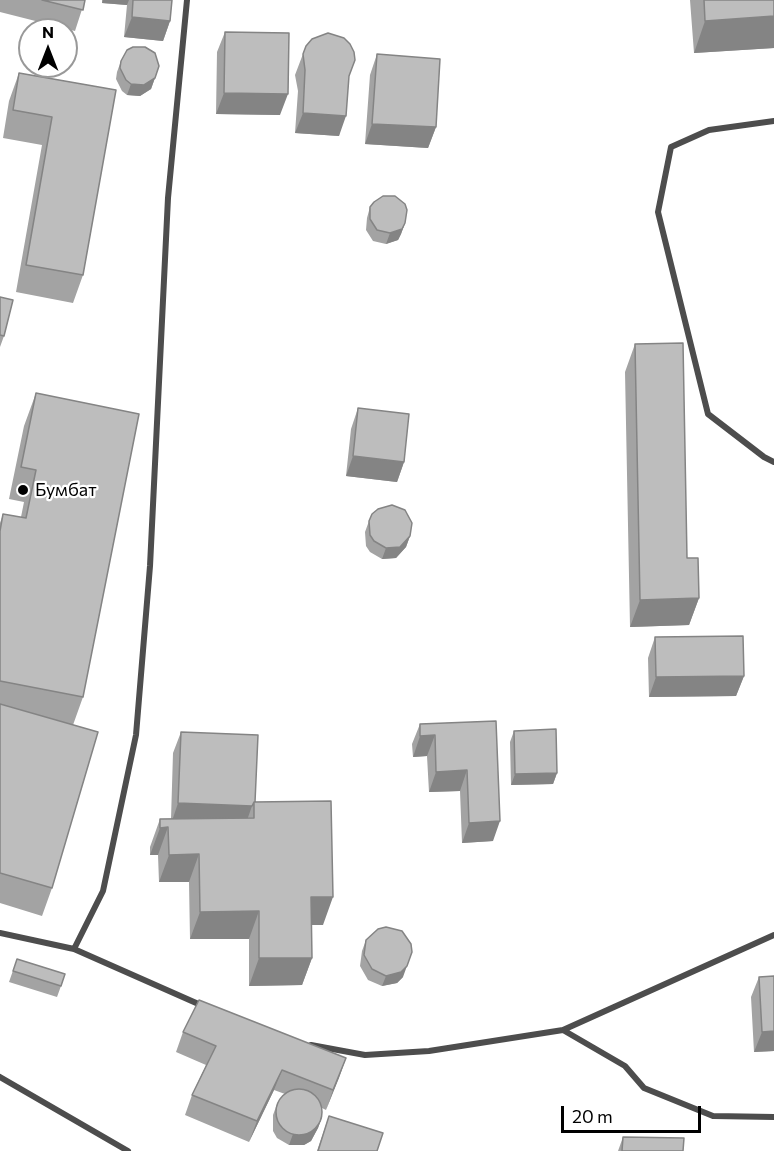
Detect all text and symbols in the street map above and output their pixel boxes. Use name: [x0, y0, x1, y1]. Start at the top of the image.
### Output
north arrow: [18, 18, 78, 78]
text: N: [42, 22, 54, 41]
place label: Бумбат: [35, 479, 97, 501]
marker: Бумбат: [16, 483, 30, 497]
scale bar: [564, 1094, 704, 1132]
text: 20 m: [572, 1105, 613, 1127]

